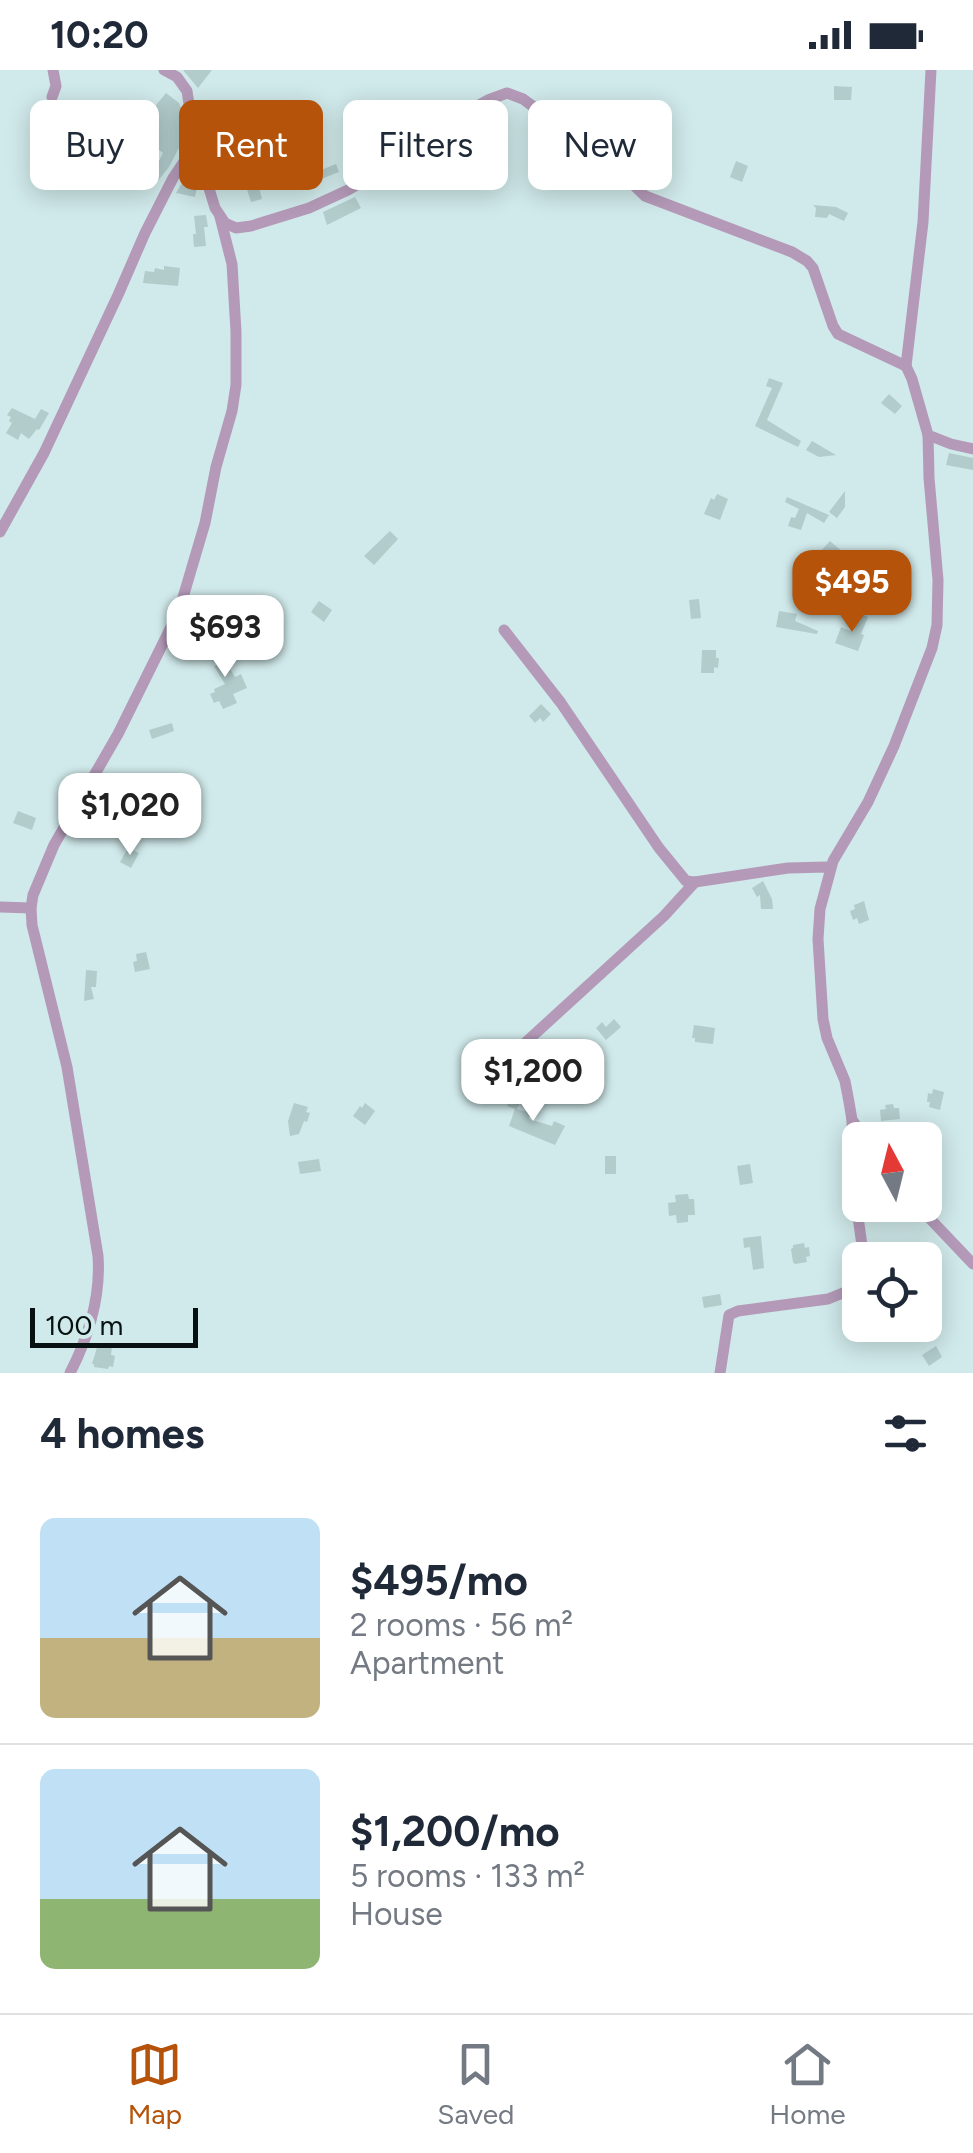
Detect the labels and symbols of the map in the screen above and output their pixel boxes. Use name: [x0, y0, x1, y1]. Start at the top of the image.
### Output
pin: $495: [793, 550, 911, 635]
pin: $693: [166, 595, 284, 680]
pin: $1,020: [49, 773, 211, 858]
pin: $1,200: [452, 1039, 614, 1124]
north arrow: [842, 1122, 942, 1222]
scale bar: [30, 1303, 198, 1348]

